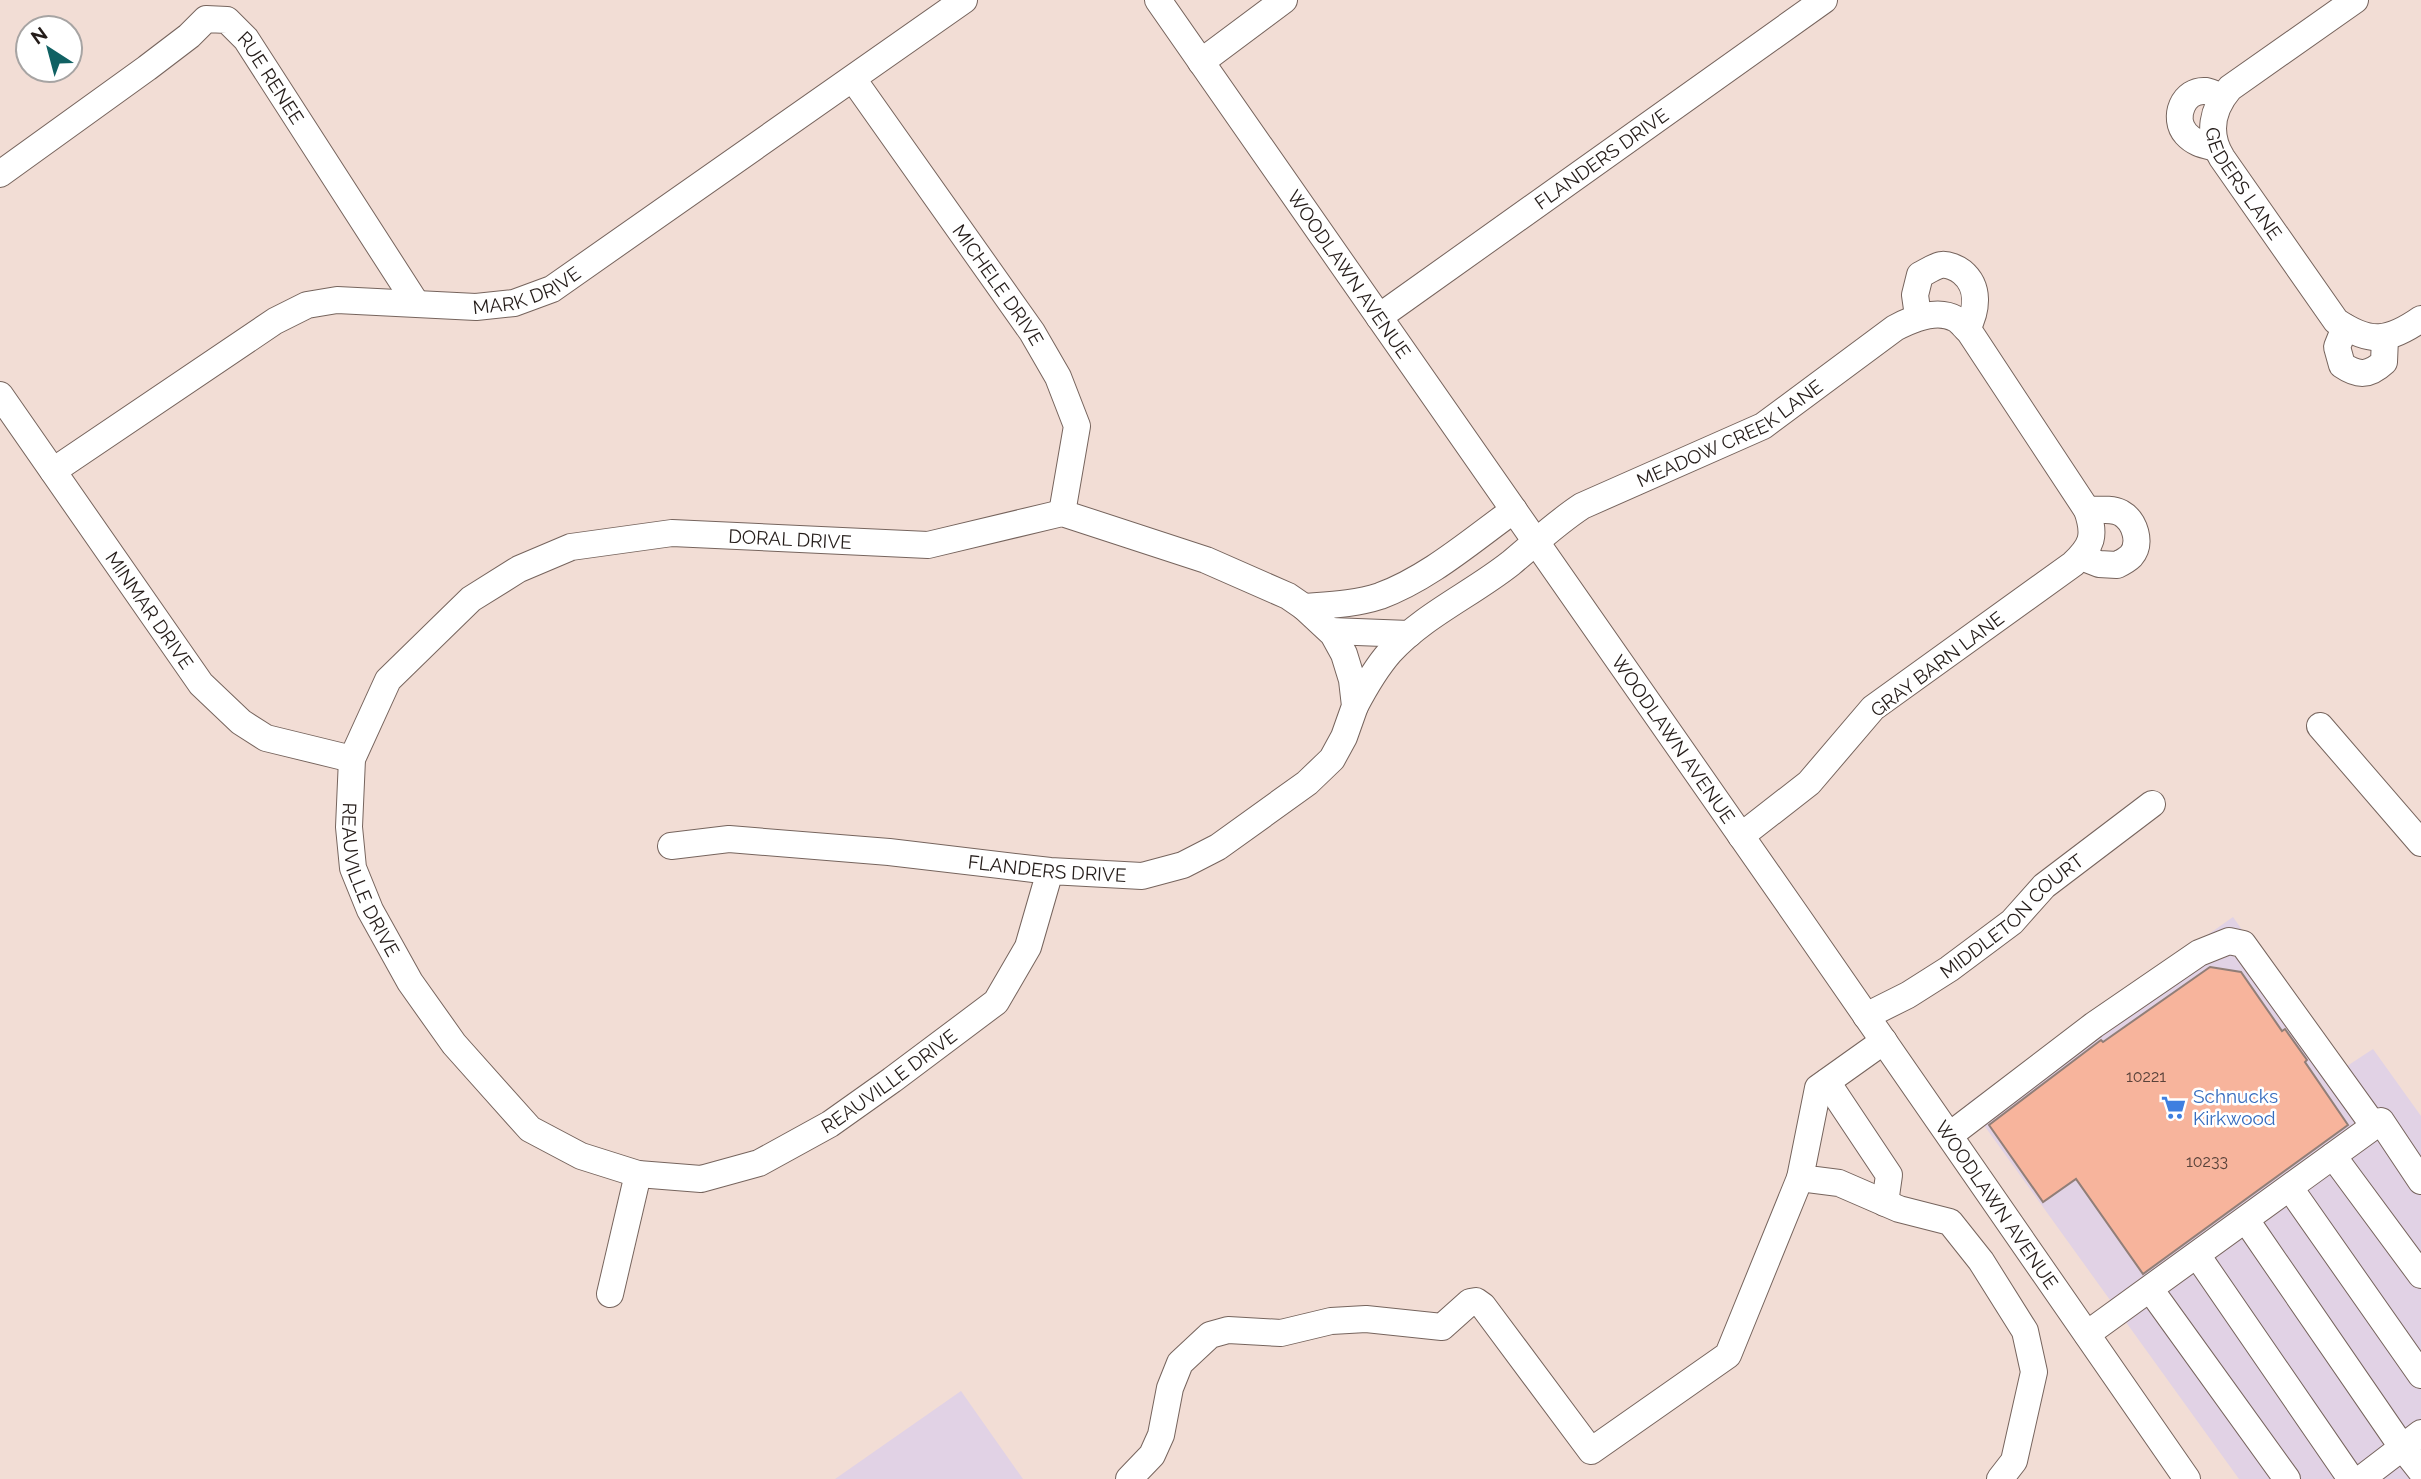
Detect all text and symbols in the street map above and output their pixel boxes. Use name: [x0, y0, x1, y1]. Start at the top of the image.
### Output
north arrow: [14, 14, 84, 84]
text: N: [27, 22, 51, 48]
street label: RUE RENEE: [234, 27, 309, 128]
street label: FLANDERS DRIVE: [1530, 104, 1672, 214]
street label: GEDERS LANE: [2202, 126, 2287, 244]
street label: WOODLAWN AVENUE: [1283, 186, 1415, 362]
street label: MICHELE DRIVE: [948, 220, 1048, 349]
street label: MARK DRIVE: [472, 262, 585, 318]
street label: MEADOW CREEK LANE: [1633, 375, 1827, 491]
street label: DORAL DRIVE: [728, 525, 852, 553]
street label: MINMAR DRIVE: [101, 547, 198, 673]
street label: GRAY BARN LANE: [1866, 607, 2008, 721]
street label: WOODLAWN AVENUE: [1607, 651, 1740, 827]
street label: REAUVILLE DRIVE: [338, 802, 404, 960]
street label: MIDDLETON COURT: [1936, 849, 2088, 983]
street label: FLANDERS DRIVE: [967, 850, 1127, 886]
street label: REAUVILLE DRIVE: [817, 1025, 961, 1138]
house number: 10221: [2126, 1067, 2166, 1086]
place label: Schnucks Kirkwood: [2193, 1085, 2278, 1129]
supermarket icon: Schnucks Kirkwood: [2159, 1093, 2187, 1121]
street label: WOODLAWN AVENUE: [1931, 1116, 2063, 1293]
house number: 10233: [2186, 1152, 2228, 1171]

